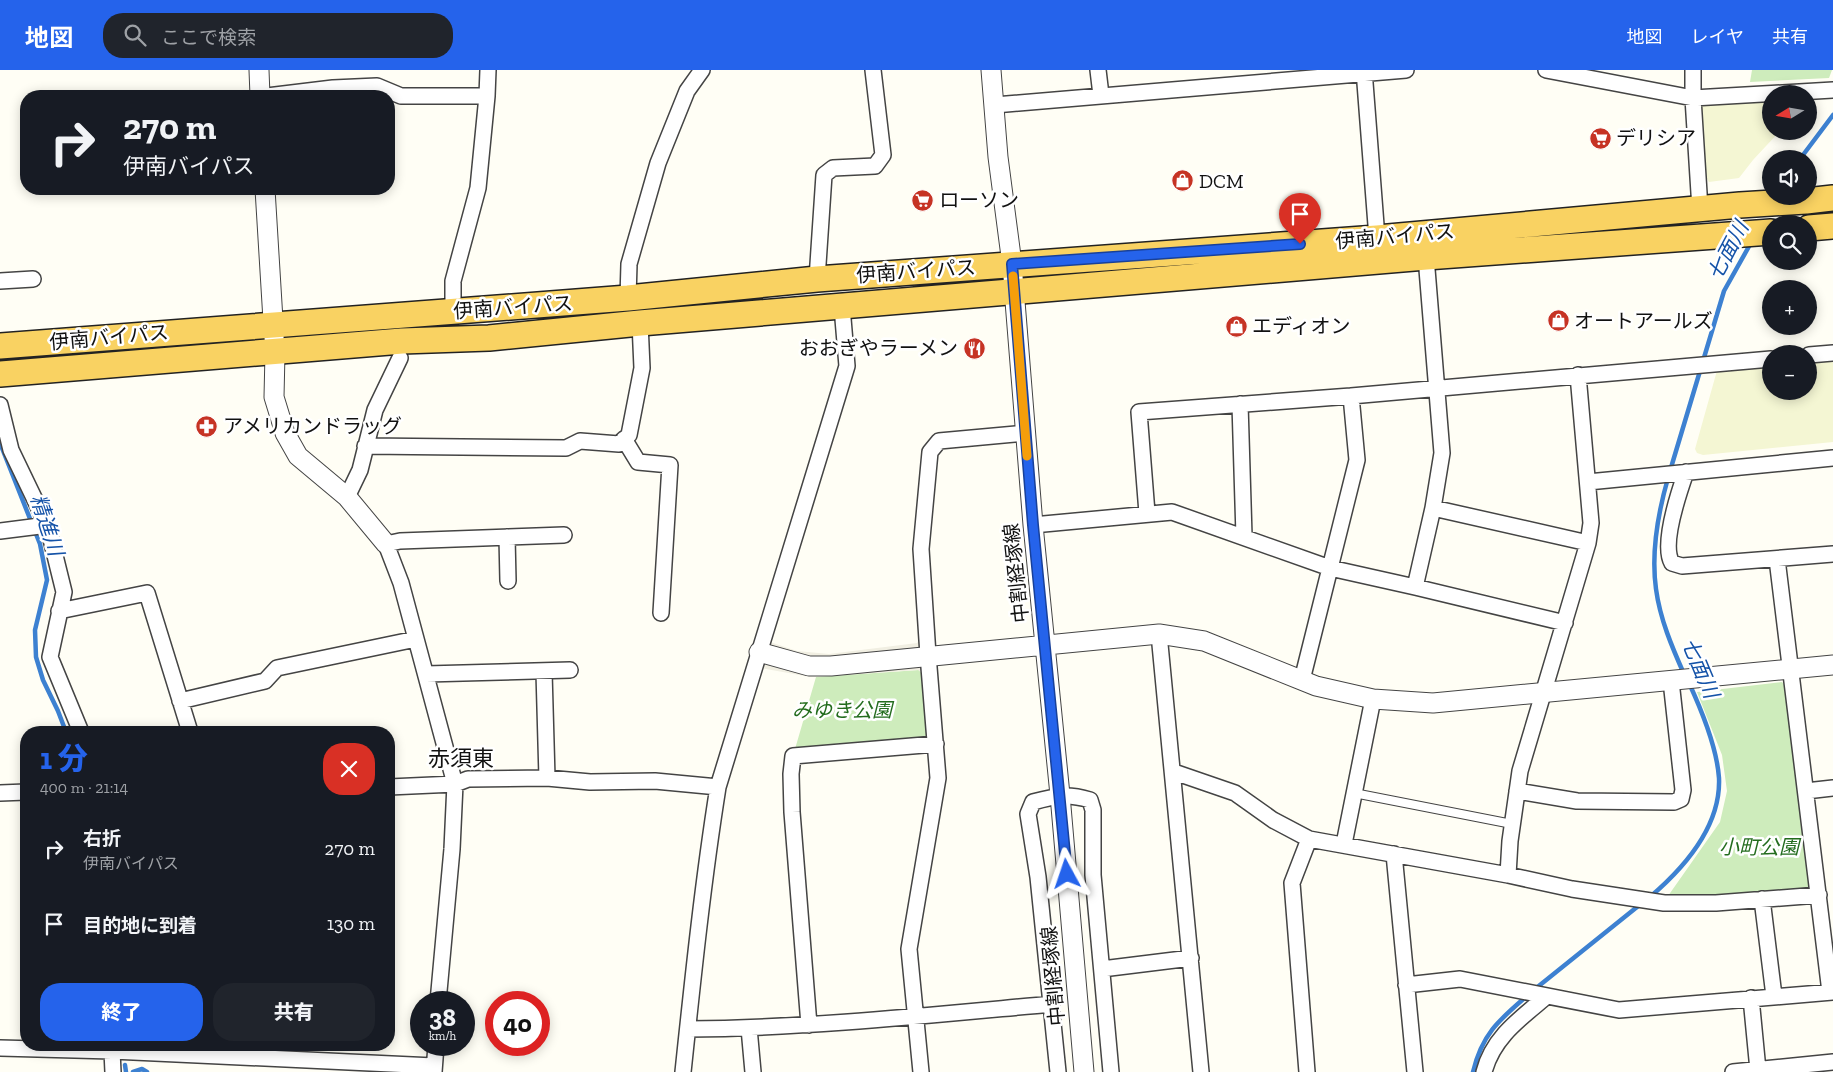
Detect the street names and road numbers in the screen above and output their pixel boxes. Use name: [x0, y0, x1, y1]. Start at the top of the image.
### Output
street label: 伊南バイパス: [1334, 219, 1456, 253]
street label: 伊南バイパス: [856, 255, 976, 287]
street label: 伊南バイパス: [453, 291, 573, 323]
street label: 伊南バイパス: [48, 320, 170, 354]
street label: 中割経塚線: [999, 522, 1033, 624]
street label: 中割経塚線: [1037, 925, 1069, 1027]

